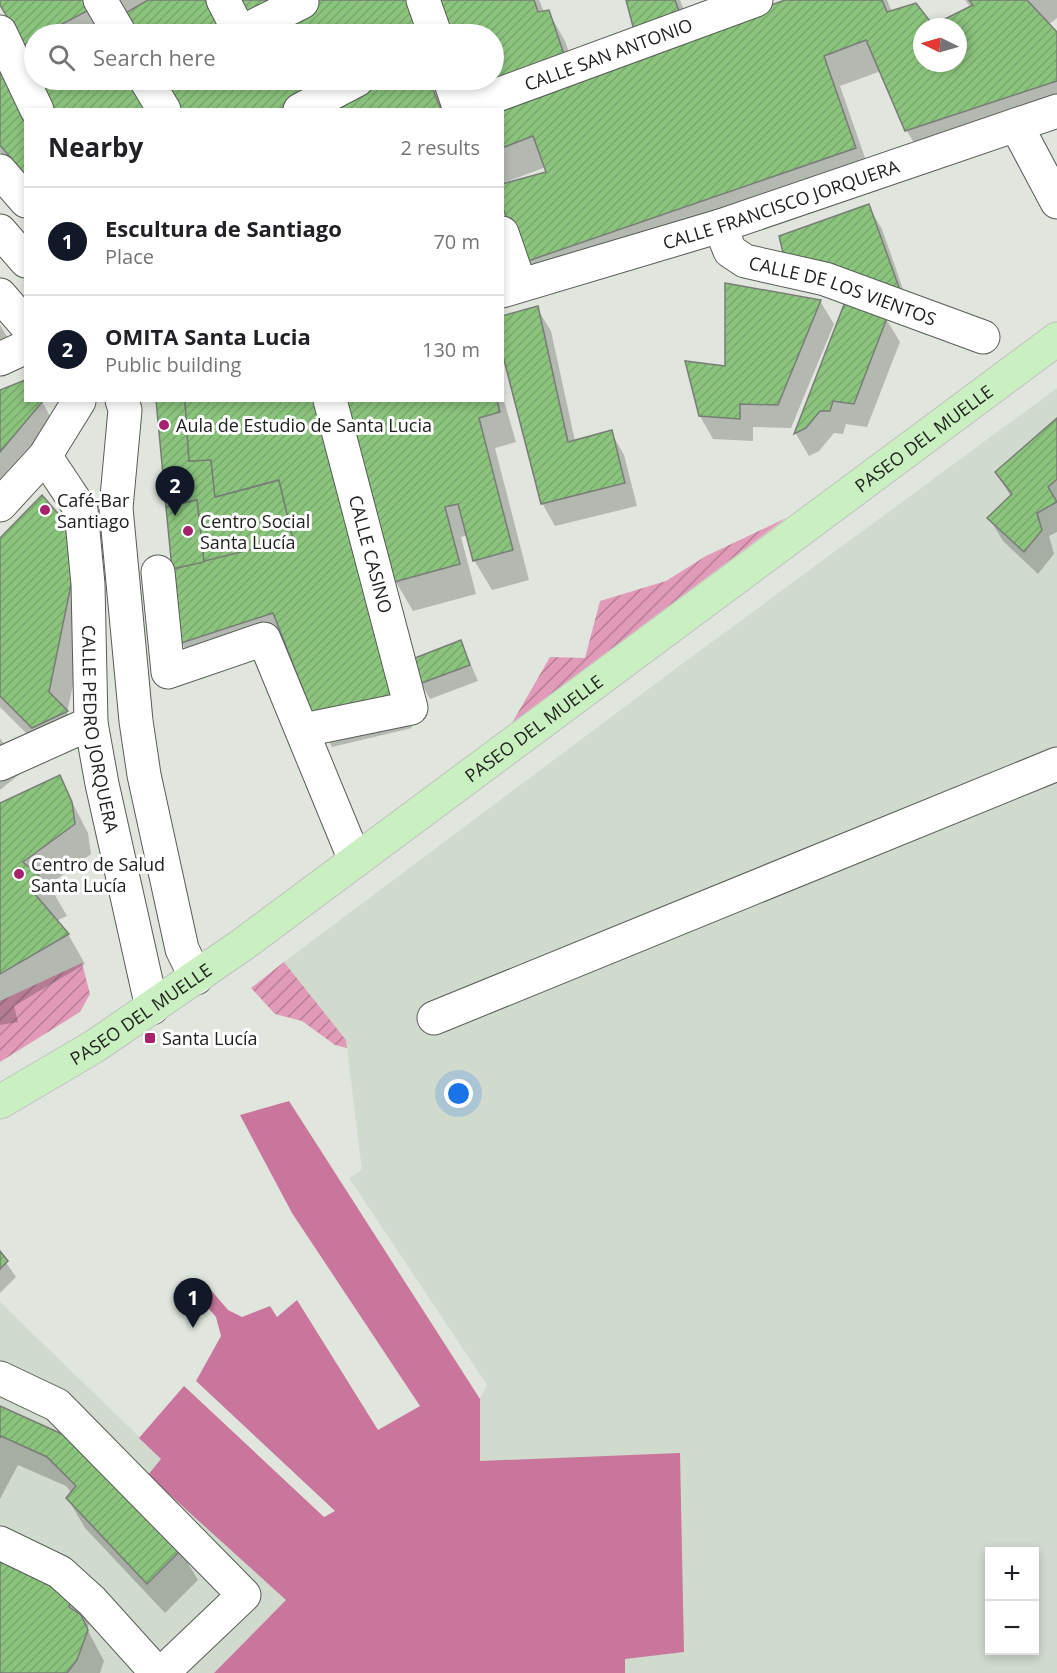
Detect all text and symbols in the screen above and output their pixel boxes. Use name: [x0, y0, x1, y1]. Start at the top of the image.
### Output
street label: CALLE SAN ANTONIO: [521, 12, 696, 96]
north arrow: [913, 18, 967, 72]
search box: [24, 24, 504, 90]
icon: search: [45, 41, 78, 74]
text: Search here: [93, 42, 216, 72]
text: Nearby: [48, 129, 143, 165]
text: 2 results: [400, 134, 480, 161]
street label: CALLE FRANCISCO JORQUERA: [660, 154, 903, 254]
text: Escultura de Santiago: [105, 213, 342, 243]
text: 1: [62, 228, 73, 255]
text: 70 m: [433, 228, 480, 255]
text: Place: [105, 243, 154, 270]
street label: CALLE DE LOS VIENTOS: [747, 250, 940, 331]
text: OMITA Santa Lucia: [105, 321, 311, 351]
text: 2: [62, 336, 73, 363]
text: 130 m: [422, 336, 480, 363]
text: Public building: [105, 351, 241, 378]
street label: PASEO DEL MUELLE: [850, 379, 997, 497]
place label: Aula de Estudio de Santa Lucia: [176, 413, 432, 437]
marker: Aula de Estudio de Santa Lucia: [157, 418, 171, 432]
pin: 2: [156, 466, 195, 516]
place label: Café-Bar Santiago: [57, 488, 130, 533]
street label: CALLE CASINO: [344, 492, 398, 616]
marker: Café-Bar Santiago: [38, 503, 52, 517]
place label: Centro Social Santa Lucía: [200, 509, 310, 554]
marker: Centro Social Santa Lucía: [181, 524, 195, 538]
street label: CALLE PEDRO JORQUERA: [77, 625, 125, 836]
street label: PASEO DEL MUELLE: [460, 669, 607, 787]
place label: Centro de Salud Santa Lucía: [31, 852, 165, 897]
marker: Centro de Salud Santa Lucía: [12, 867, 26, 881]
street label: PASEO DEL MUELLE: [65, 958, 216, 1070]
place label: Santa Lucía: [162, 1026, 258, 1050]
marker: Santa Lucía: [143, 1031, 157, 1045]
your location: [444, 1079, 473, 1108]
pin: 1: [174, 1278, 212, 1328]
map controls: [985, 1547, 1039, 1655]
button: +: [985, 1547, 1039, 1601]
button: −: [985, 1601, 1039, 1655]

